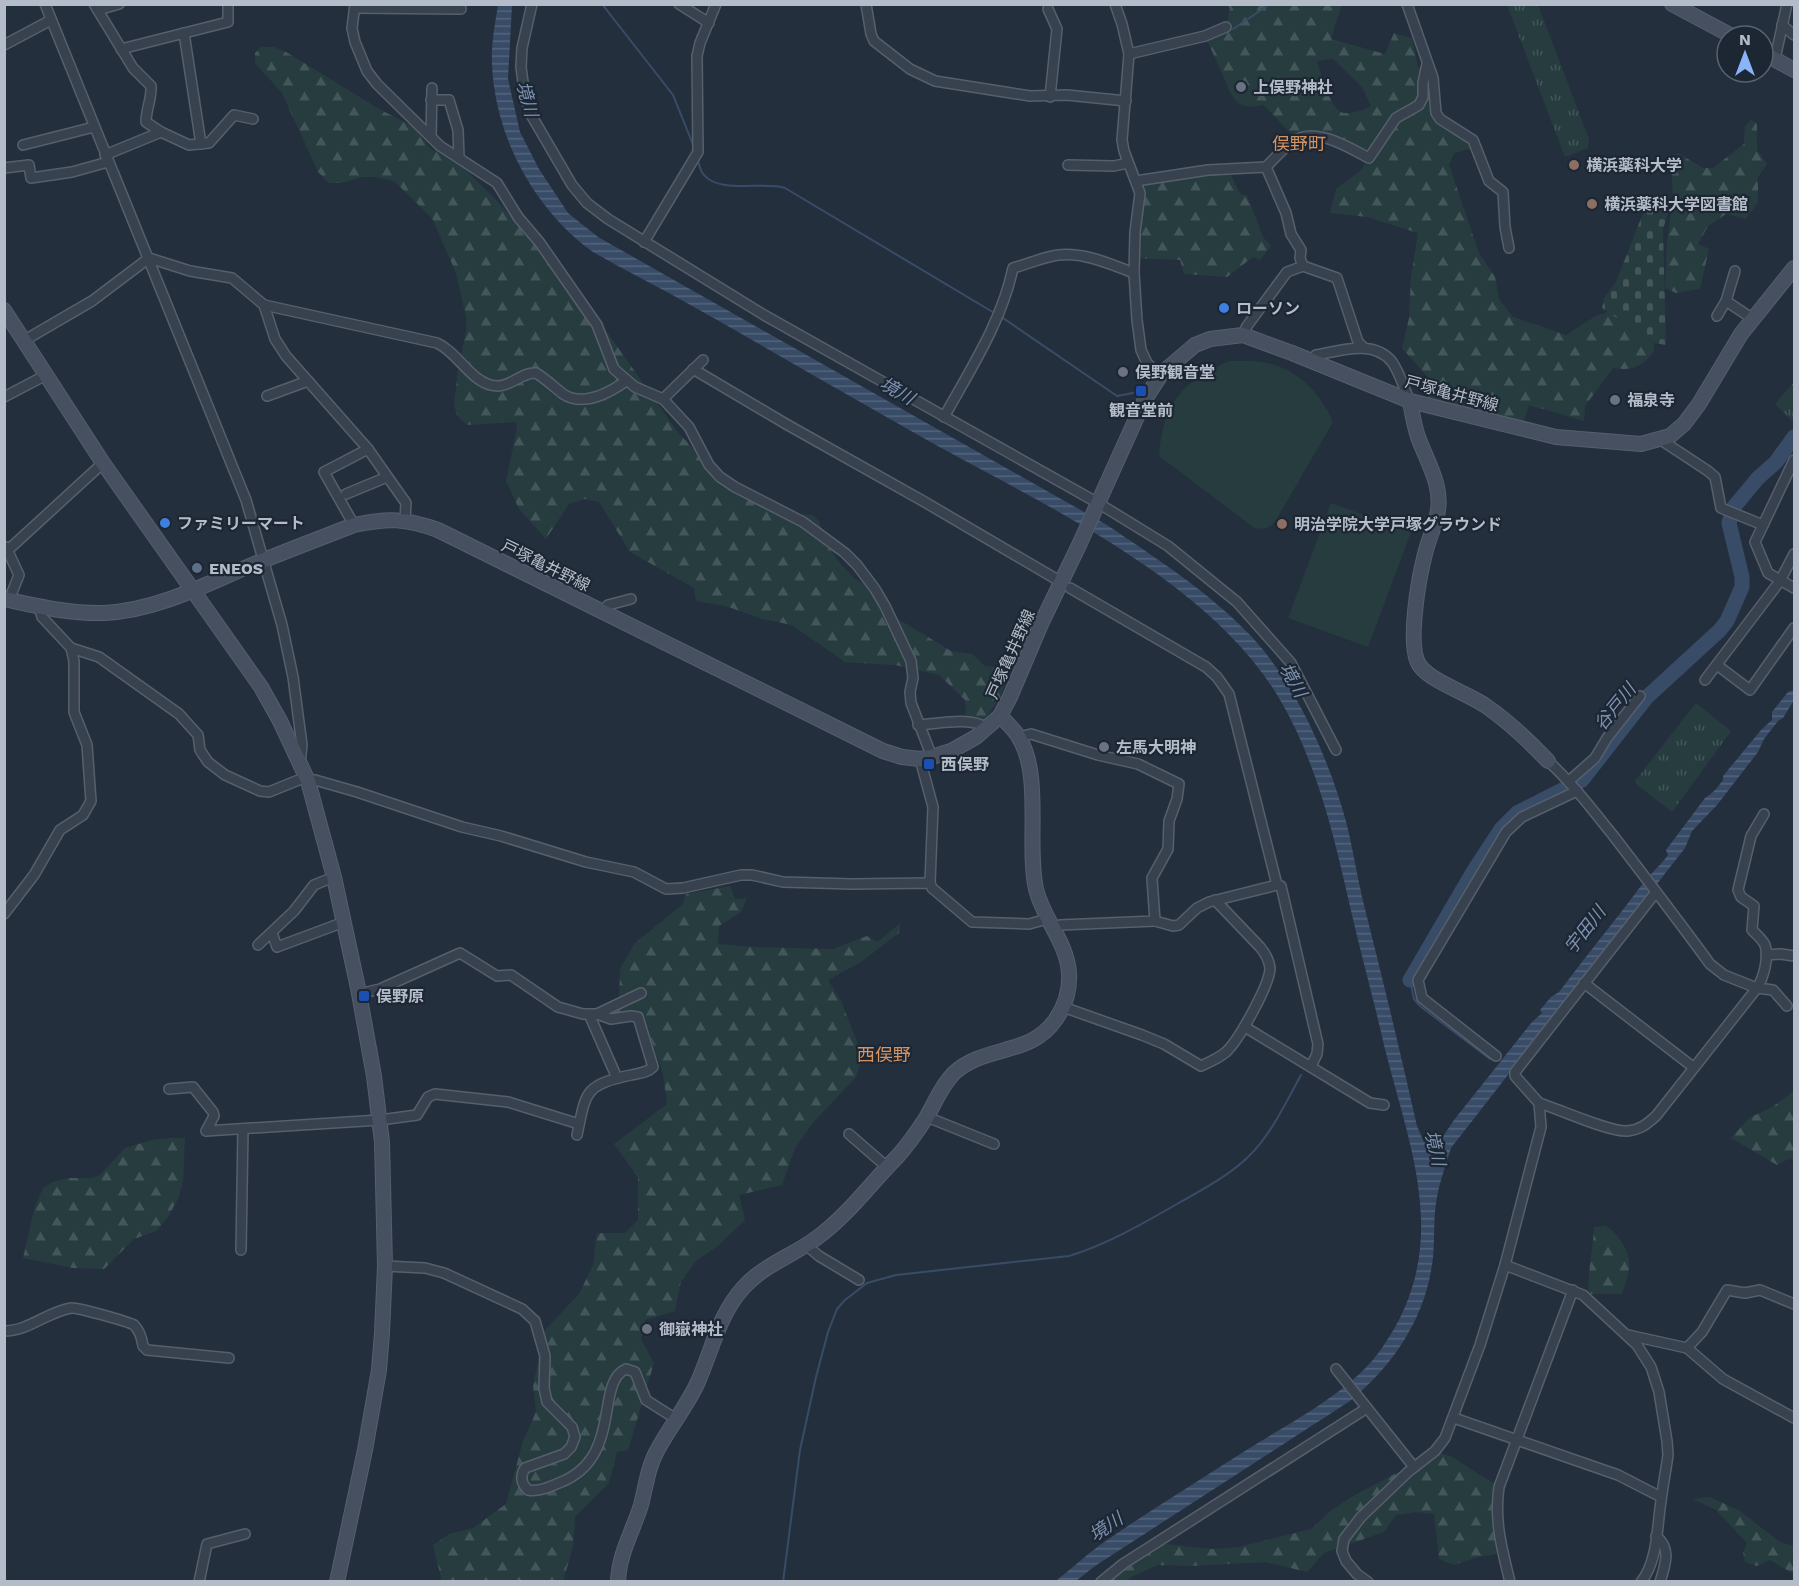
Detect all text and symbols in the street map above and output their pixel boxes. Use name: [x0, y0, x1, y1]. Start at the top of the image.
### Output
north arrow: [1715, 24, 1775, 84]
text: N: [1739, 30, 1751, 49]
place label: 上俣野神社: [1253, 78, 1333, 97]
water label: 境川: [513, 79, 543, 121]
marker: 上俣野神社: [1234, 80, 1248, 94]
district label: 俣野町: [1272, 133, 1326, 154]
place label: 横浜薬科大学: [1586, 156, 1682, 175]
marker: 横浜薬科大学: [1567, 158, 1581, 172]
place label: 横浜薬科大学図書館: [1604, 195, 1748, 214]
marker: 横浜薬科大学図書館: [1585, 197, 1599, 211]
place label: ローソン: [1236, 299, 1300, 318]
marker: ローソン: [1217, 301, 1231, 315]
place label: 俣野観音堂: [1135, 363, 1215, 382]
marker: 俣野観音堂: [1116, 365, 1130, 379]
water label: 境川: [876, 372, 920, 410]
street label: 戸塚亀井野線: [1403, 372, 1501, 415]
marker: 観音堂前: [1134, 384, 1148, 398]
place label: 福泉寺: [1627, 391, 1675, 410]
marker: 福泉寺: [1608, 393, 1622, 407]
place label: 観音堂前: [1109, 401, 1173, 420]
place label: ファミリーマート: [177, 514, 305, 533]
place label: 明治学院大学戸塚グラウンド: [1294, 515, 1502, 534]
marker: ファミリーマート: [158, 516, 172, 530]
marker: 明治学院大学戸塚グラウンド: [1275, 517, 1289, 531]
street label: 戸塚亀井野線: [498, 536, 593, 595]
place label: ENEOS: [209, 559, 263, 578]
marker: ENEOS: [190, 561, 204, 575]
street label: 戸塚亀井野線: [982, 606, 1039, 702]
water label: 境川: [1276, 659, 1312, 702]
water label: 谷戸川: [1589, 678, 1641, 734]
place label: 左馬大明神: [1116, 738, 1196, 757]
marker: 左馬大明神: [1097, 740, 1111, 754]
place label: 西俣野: [941, 755, 989, 774]
marker: 西俣野: [922, 757, 936, 771]
water label: 宇田川: [1560, 900, 1611, 957]
place label: 俣野原: [376, 987, 424, 1006]
marker: 俣野原: [357, 989, 371, 1003]
district label: 西俣野: [857, 1044, 911, 1065]
water label: 境川: [1421, 1128, 1450, 1170]
place label: 御嶽神社: [659, 1320, 723, 1339]
marker: 御嶽神社: [640, 1322, 654, 1336]
water label: 境川: [1085, 1507, 1128, 1545]

